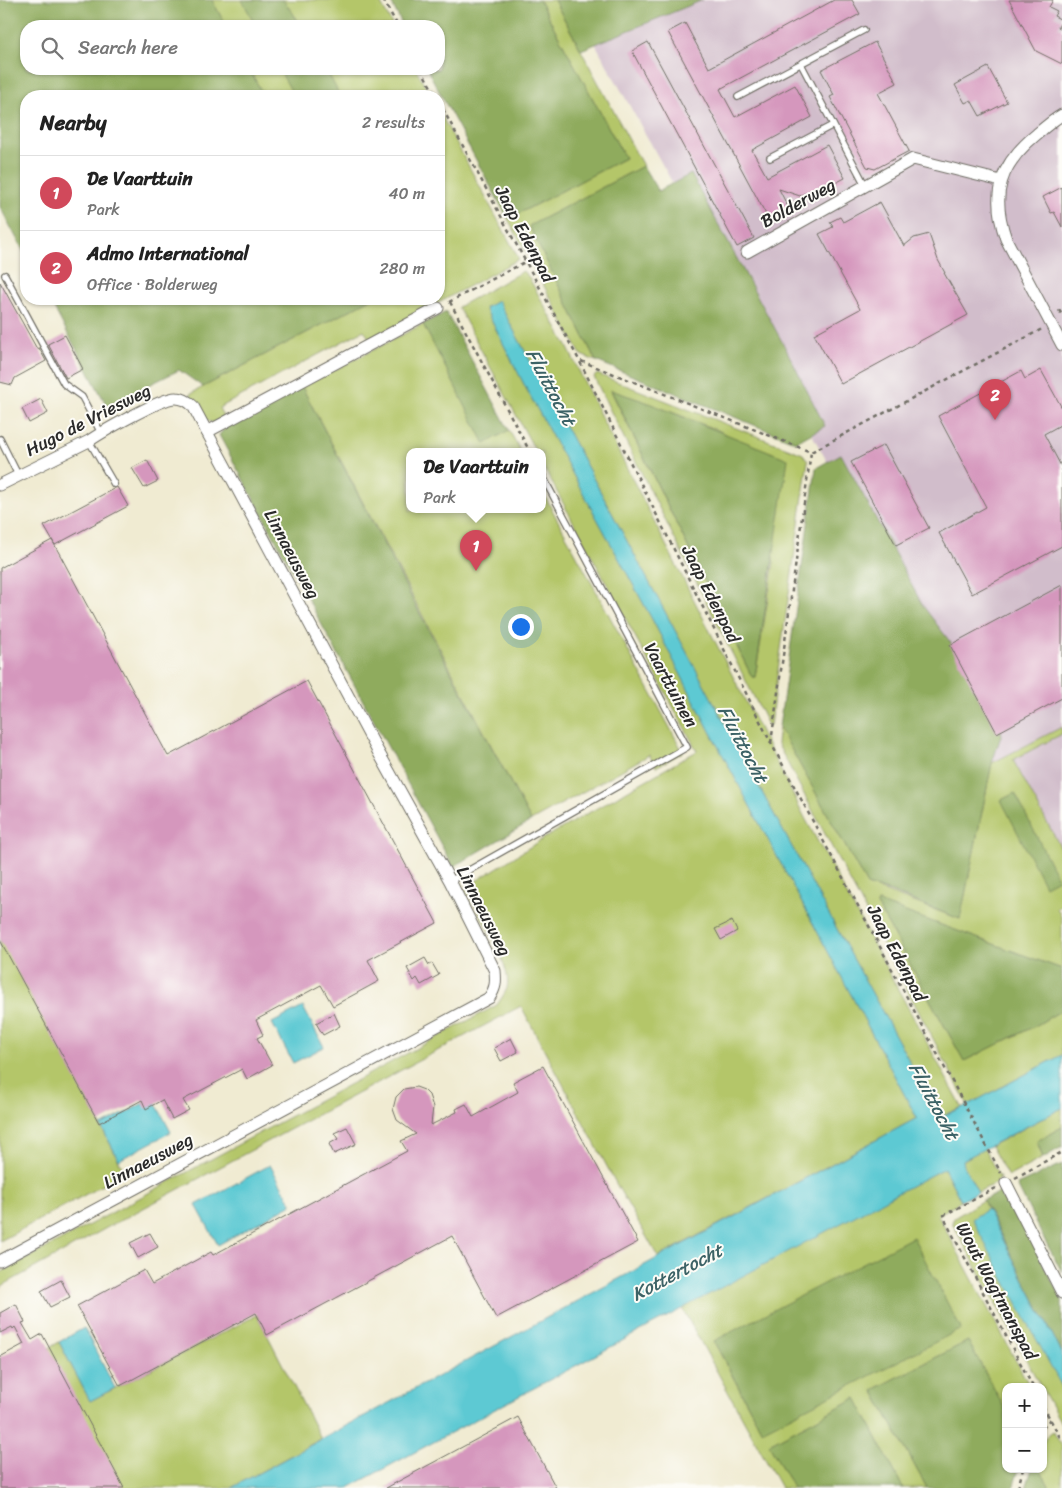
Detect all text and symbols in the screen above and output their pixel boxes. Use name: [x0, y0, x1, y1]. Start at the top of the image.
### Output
search box: [20, 20, 445, 75]
text: Search here: [78, 31, 178, 64]
icon: search: [38, 34, 66, 62]
text: Nearby: [40, 104, 106, 142]
text: 2 results: [362, 108, 425, 137]
text: De Vaarttuin: [87, 162, 193, 195]
street label: Bolderweg: [754, 169, 842, 237]
text: 1: [53, 179, 59, 208]
text: 40 m: [388, 179, 425, 208]
street label: Jaap Edenpad: [485, 179, 565, 290]
text: Park: [87, 195, 120, 224]
text: Admo International: [87, 237, 249, 270]
text: 2: [51, 254, 61, 283]
text: 280 m: [380, 254, 425, 283]
text: Office · Bolderweg: [87, 270, 218, 299]
water label: Fluittocht: [517, 342, 587, 434]
street label: Hugo de Vriesweg: [19, 375, 157, 465]
pin: 2: [979, 379, 1011, 420]
popup: [406, 448, 546, 513]
text: De Vaarttuin: [423, 450, 529, 483]
text: Park: [423, 483, 456, 512]
street label: Linnaeusweg: [255, 503, 329, 605]
pin: 1: [460, 530, 492, 571]
street label: Jaap Edenpad: [672, 538, 750, 650]
your location: [508, 614, 534, 640]
street label: Vaarttuinen: [635, 636, 707, 734]
water label: Fluittocht: [709, 699, 779, 791]
street label: Linnaeusweg: [447, 860, 521, 962]
street label: Jaap Edenpad: [857, 898, 937, 1009]
water label: Fluittocht: [900, 1056, 970, 1148]
street label: Linnaeusweg: [97, 1124, 199, 1198]
street label: Wout Wagtmanspad: [947, 1216, 1048, 1367]
water label: Kottertocht: [625, 1233, 731, 1310]
map controls: [1002, 1383, 1047, 1473]
button: +: [1002, 1383, 1047, 1428]
button: −: [1002, 1428, 1047, 1473]

